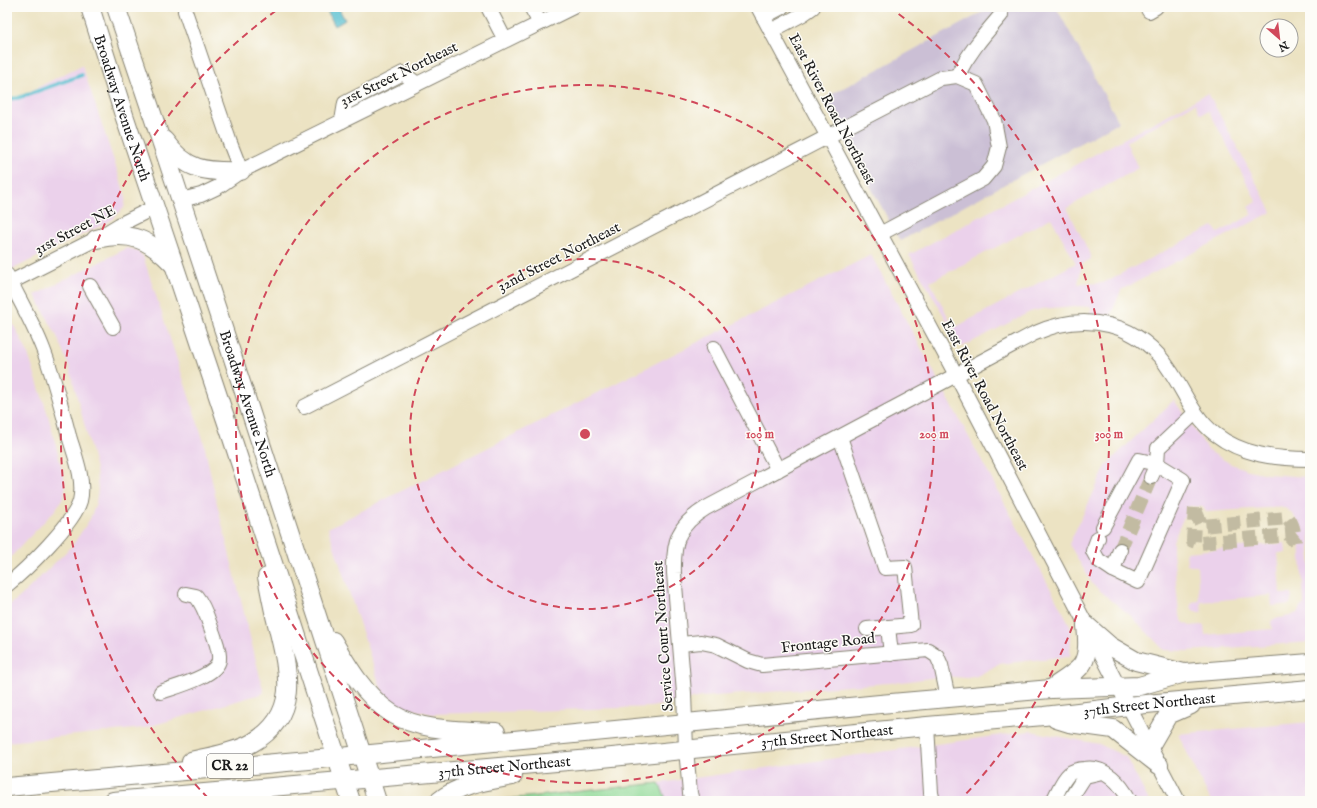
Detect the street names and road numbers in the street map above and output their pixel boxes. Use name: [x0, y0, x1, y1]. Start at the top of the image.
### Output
street label: East River Road Northeast: [784, 30, 880, 188]
street label: Broadway Avenue North: [90, 32, 155, 184]
street label: 31st Street Northeast: [337, 37, 461, 111]
street label: 31st Street NE: [31, 201, 119, 259]
street label: 32nd Street Northeast: [494, 218, 624, 296]
street label: East River Road Northeast: [937, 316, 1033, 474]
street label: Broadway Avenue North: [215, 328, 281, 479]
street label: Service Court Northeast: [648, 560, 678, 712]
street label: Frontage Road: [780, 629, 877, 657]
street label: 37th Street Northeast: [1082, 688, 1216, 721]
street label: 37th Street Northeast: [760, 720, 894, 752]
street label: 37th Street Northeast: [438, 751, 571, 782]
road number: CR 22: [207, 754, 253, 778]

